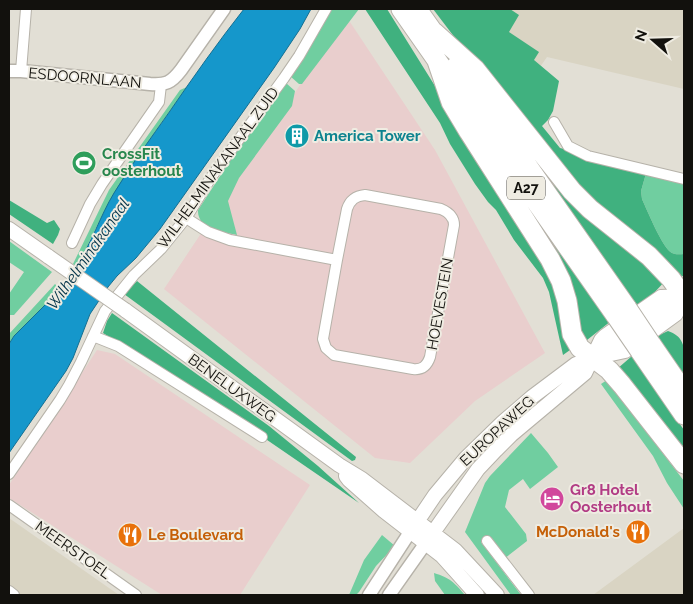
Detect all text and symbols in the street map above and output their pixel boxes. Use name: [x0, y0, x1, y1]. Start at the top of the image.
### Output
north arrow: [628, 15, 678, 65]
text: N: [631, 28, 650, 43]
street label: ESDOORNLAAN: [28, 64, 142, 92]
street label: WILHELMINAKANAAL ZUID: [154, 84, 283, 252]
building icon: America Tower: [284, 123, 310, 149]
place label: America Tower: [314, 127, 421, 145]
place label: CrossFit oosterhout: [102, 145, 181, 180]
sports icon: CrossFit oosterhout: [71, 150, 97, 176]
road number: A27: [507, 177, 545, 200]
water label: Wilhelminakanaal: [42, 195, 134, 313]
street label: HOEVESTEIN: [423, 256, 457, 352]
street label: BENELUXWEG: [185, 350, 279, 426]
street label: EUROPAWEG: [456, 392, 538, 470]
place label: Gr8 Hotel Oosterhout: [570, 481, 652, 516]
hotel icon: Gr8 Hotel Oosterhout: [539, 486, 565, 512]
street label: MEERSTOEL: [32, 517, 115, 583]
restaurant icon: McDonald's: [625, 519, 651, 545]
restaurant icon: Le Boulevard: [117, 522, 143, 548]
place label: McDonald's: [536, 523, 620, 541]
place label: Le Boulevard: [148, 526, 244, 544]

